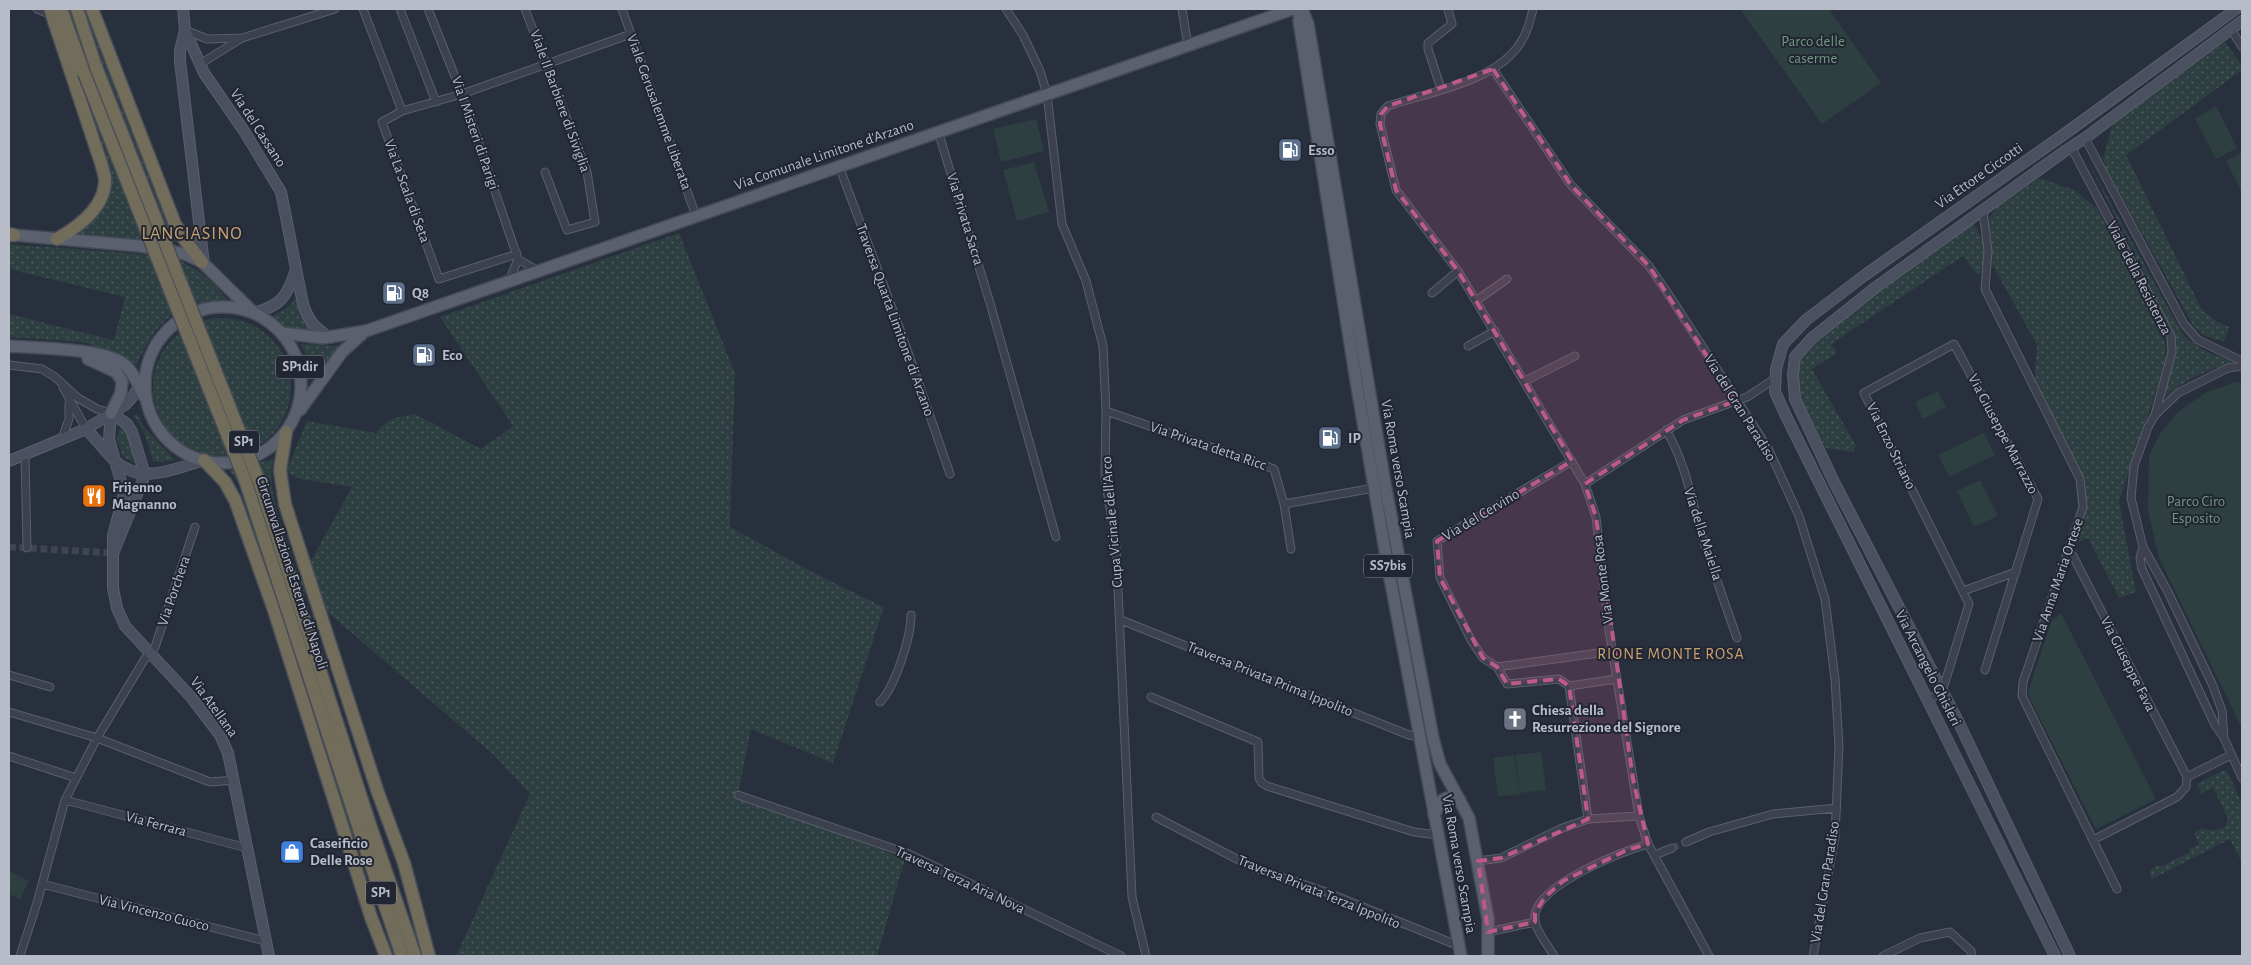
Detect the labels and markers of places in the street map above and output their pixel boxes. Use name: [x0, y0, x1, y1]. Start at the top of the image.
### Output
fuel station icon: Esso: [1277, 137, 1303, 163]
place label: Esso: [1308, 143, 1335, 158]
fuel station icon: Q8: [381, 280, 407, 306]
place label: Q8: [412, 286, 429, 301]
fuel station icon: Eco: [411, 342, 437, 368]
place label: Eco: [442, 348, 463, 363]
fuel station icon: IP: [1317, 425, 1343, 451]
place label: IP: [1348, 431, 1361, 446]
place label: Frijenno Magnanno: [112, 480, 177, 512]
restaurant icon: Frijenno Magnanno: [81, 483, 107, 509]
place label: Chiesa della Resurrezione del Signore: [1532, 703, 1681, 735]
church icon: Chiesa della Resurrezione del Signore: [1502, 706, 1528, 732]
place label: Caseificio Delle Rose: [310, 836, 373, 868]
shop icon: Caseificio Delle Rose: [279, 839, 305, 865]

